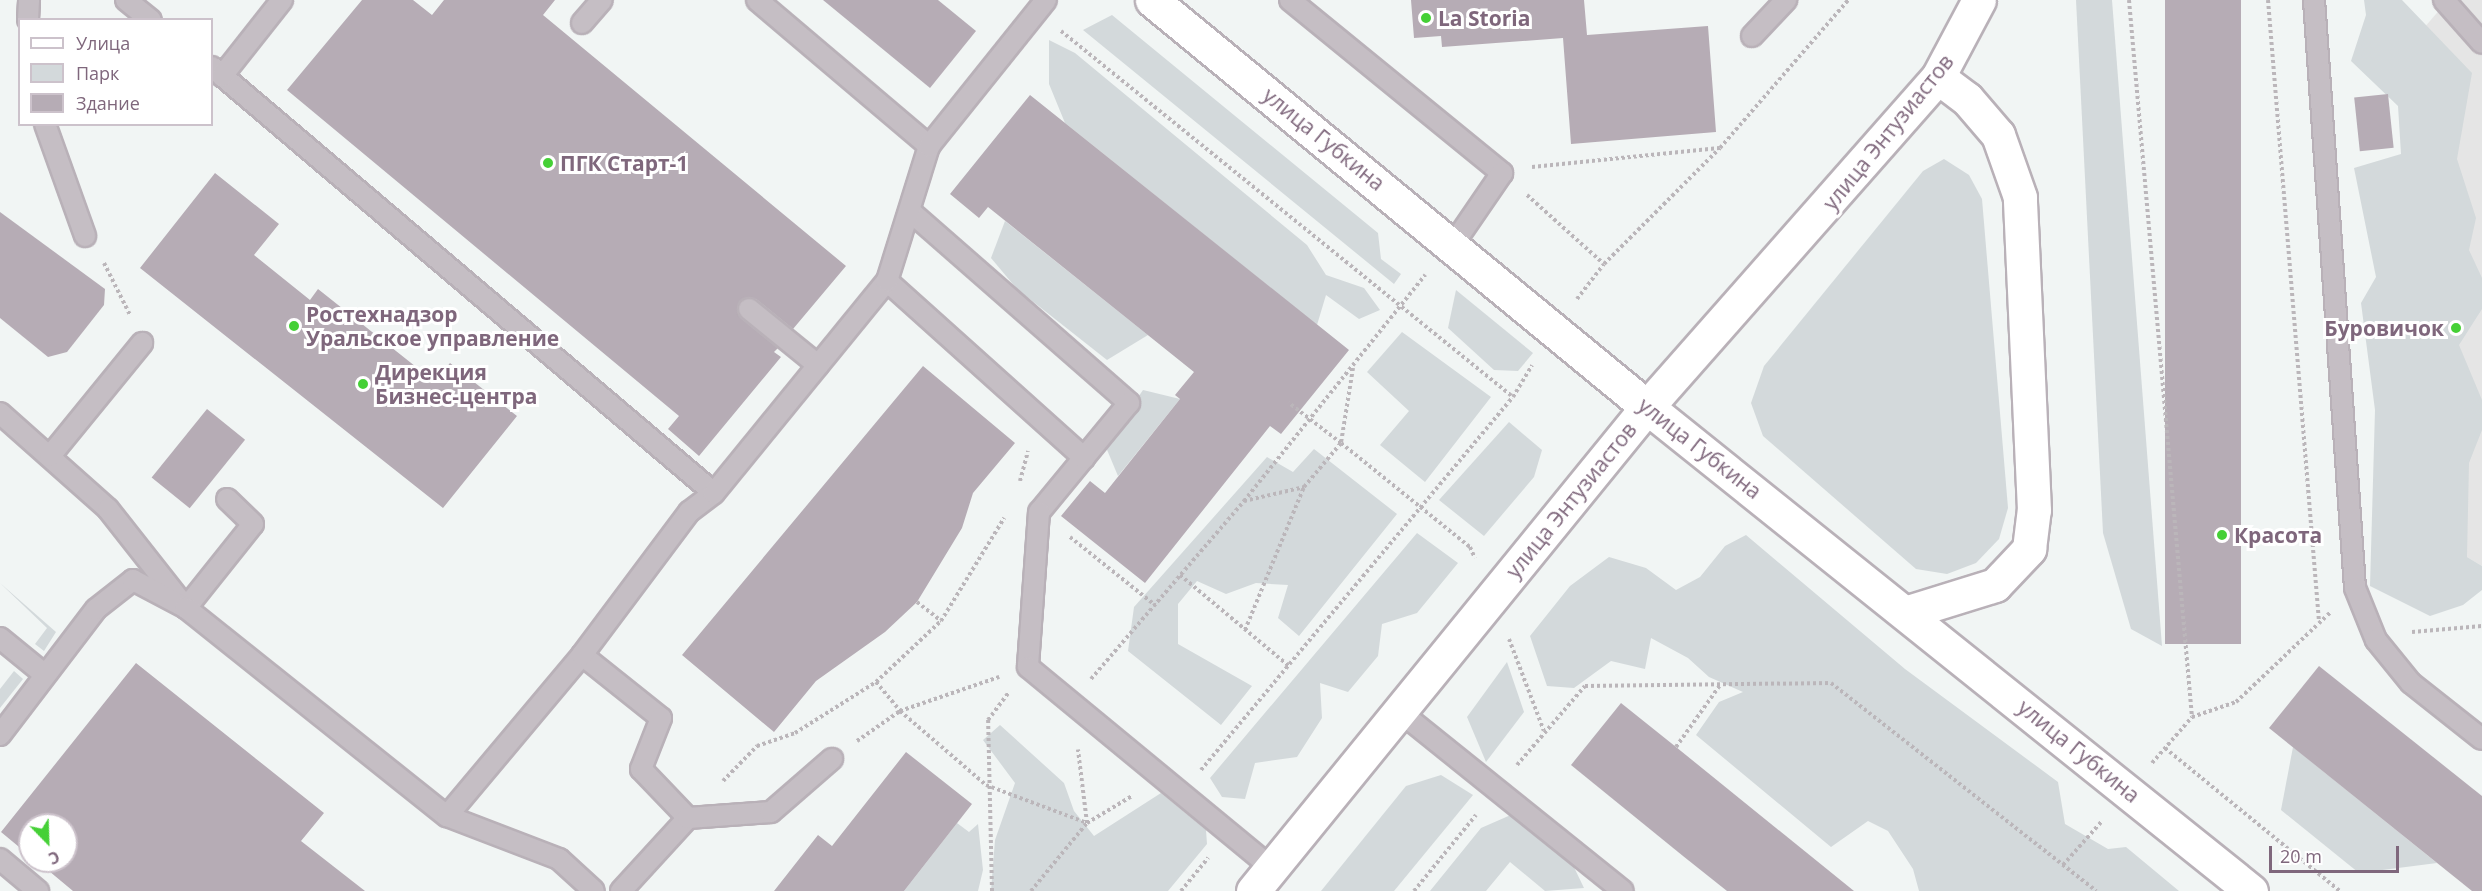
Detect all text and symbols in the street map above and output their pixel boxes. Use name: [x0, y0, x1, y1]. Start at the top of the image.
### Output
place label: La Storia: [1438, 5, 1530, 31]
marker: La Storia: [1419, 11, 1433, 25]
legend: [18, 18, 213, 126]
text: Улица: [76, 31, 130, 55]
street label: улица Энтузиастов: [1818, 49, 1958, 215]
text: Парк: [76, 61, 119, 85]
street label: улица Губкина: [1258, 82, 1390, 196]
text: Здание: [76, 91, 140, 115]
place label: ПГК Старт-1: [560, 150, 688, 176]
marker: ПГК Старт-1: [541, 156, 555, 170]
place label: Ростехнадзор Уральское управление: [306, 301, 559, 351]
place label: Буровичок: [2324, 315, 2444, 341]
marker: Ростехнадзор Уральское управление: [287, 319, 301, 333]
marker: Буровичок: [2449, 321, 2463, 335]
place label: Дирекция Бизнес-центра: [375, 359, 537, 409]
marker: Дирекция Бизнес-центра: [356, 377, 370, 391]
street label: улица Губкина: [1633, 392, 1767, 504]
street label: улица Энтузиастов: [1501, 417, 1641, 583]
place label: Красота: [2234, 522, 2322, 548]
marker: Красота: [2215, 528, 2229, 542]
street label: улица Губкина: [2013, 694, 2145, 808]
north arrow: [18, 813, 78, 873]
scale bar: [2272, 834, 2402, 872]
text: 20 m: [2280, 844, 2322, 868]
text: С: [45, 846, 63, 870]

